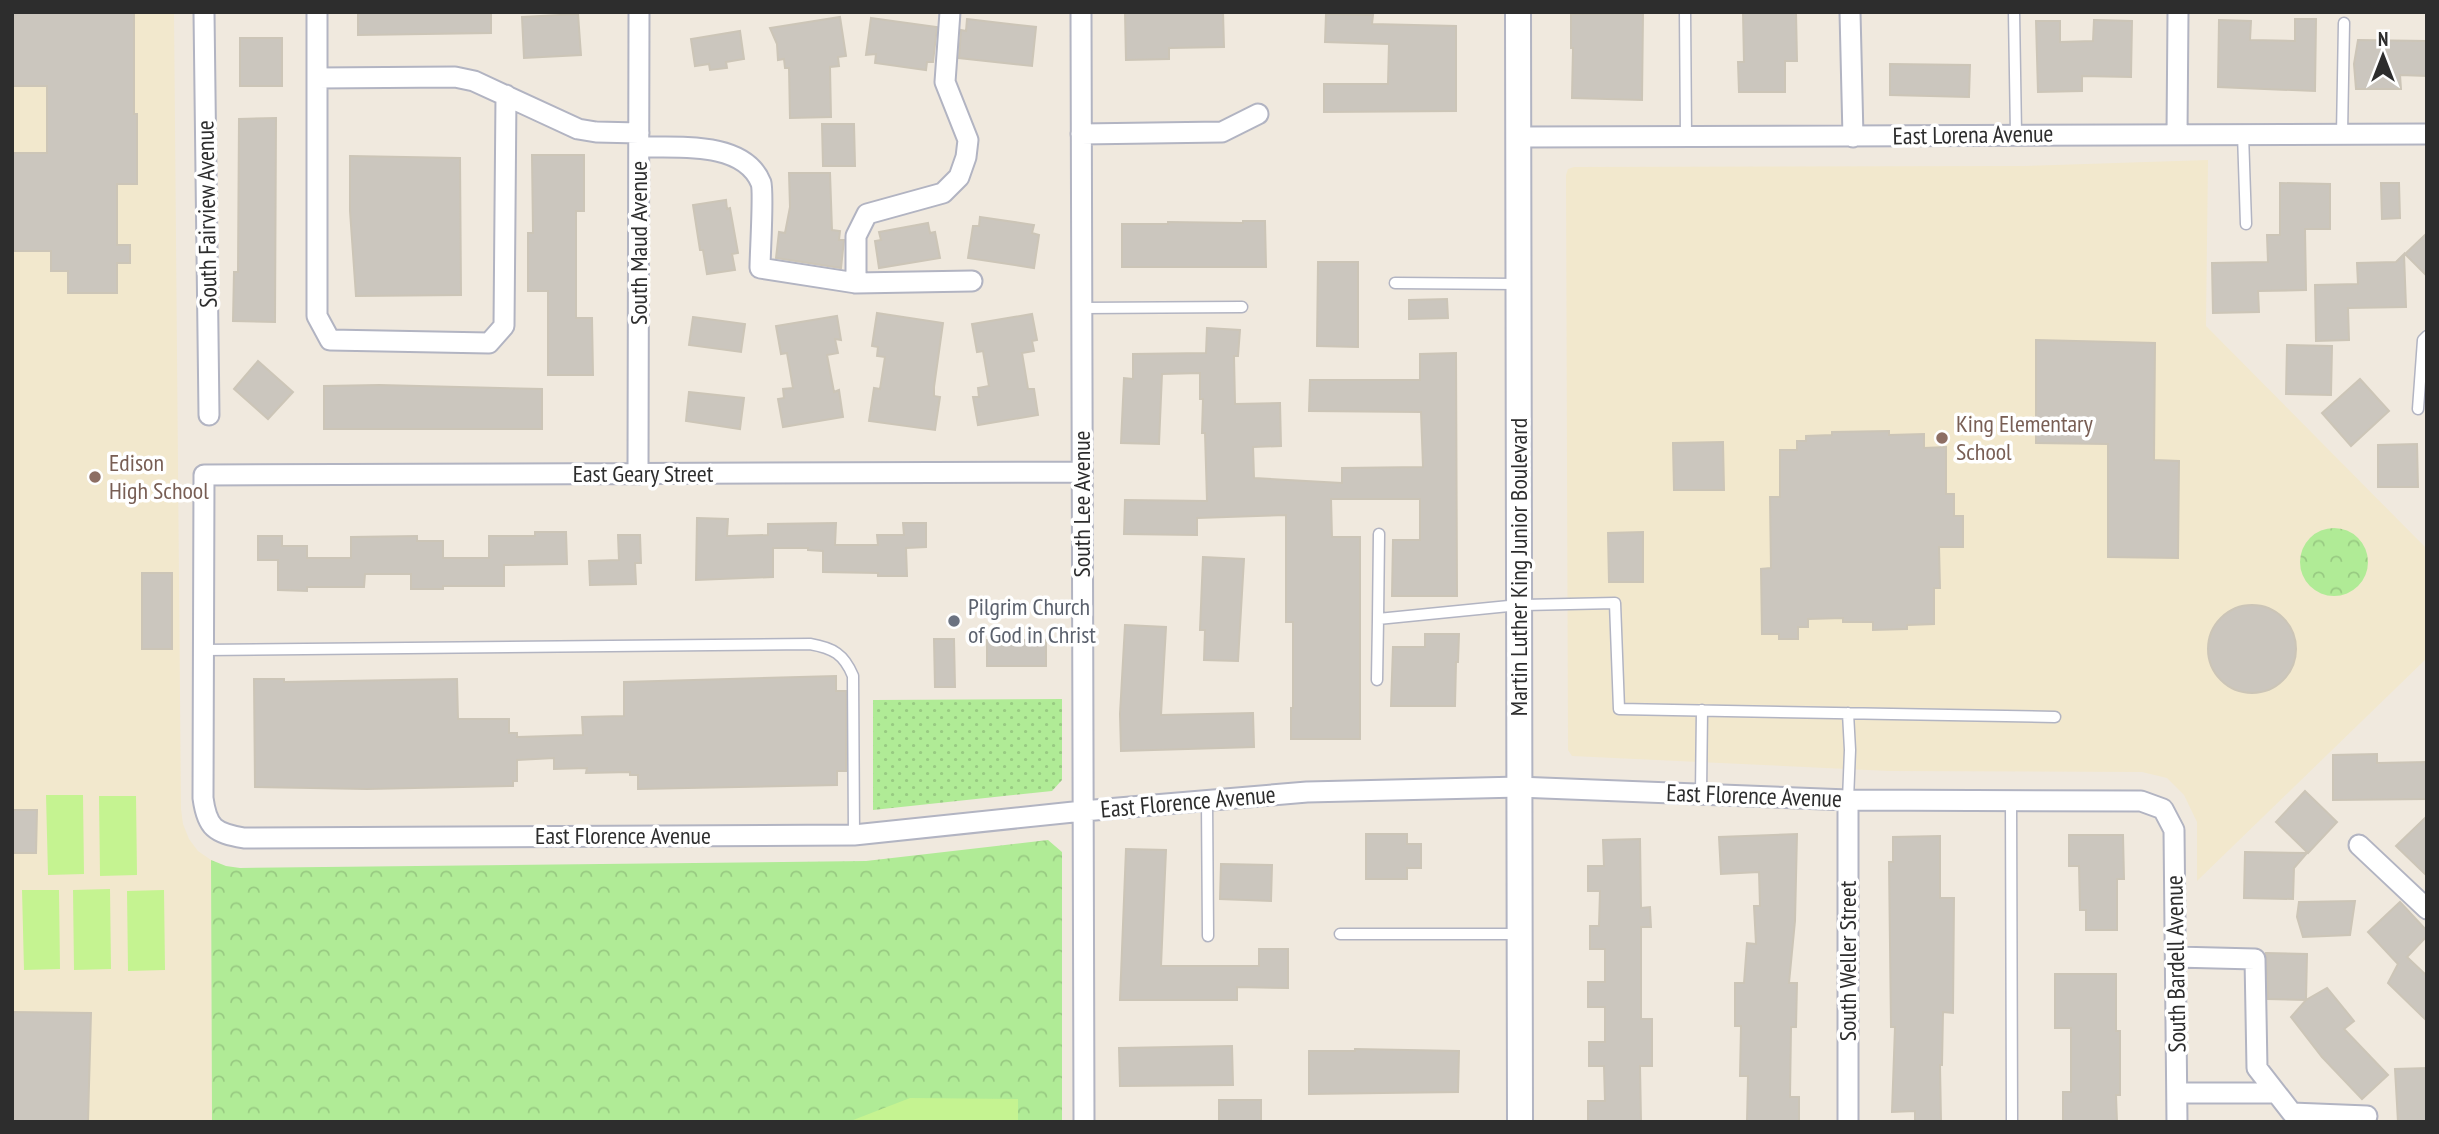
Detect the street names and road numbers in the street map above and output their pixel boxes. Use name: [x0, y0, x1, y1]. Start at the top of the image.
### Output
street label: East Lorena Avenue: [1892, 118, 2054, 151]
street label: South Fairview Avenue: [189, 120, 224, 308]
street label: South Maud Avenue: [623, 161, 654, 325]
street label: Martin Luther King Junior Boulevard: [1503, 418, 1534, 716]
street label: South Lee Avenue: [1066, 431, 1097, 577]
street label: East Geary Street: [573, 458, 714, 489]
street label: East Florence Avenue: [1666, 777, 1842, 814]
street label: East Florence Avenue: [1099, 778, 1277, 825]
street label: East Florence Avenue: [535, 820, 711, 851]
street label: South Bardell Avenue: [2158, 875, 2193, 1053]
street label: South Weller Street: [1832, 880, 1863, 1041]

